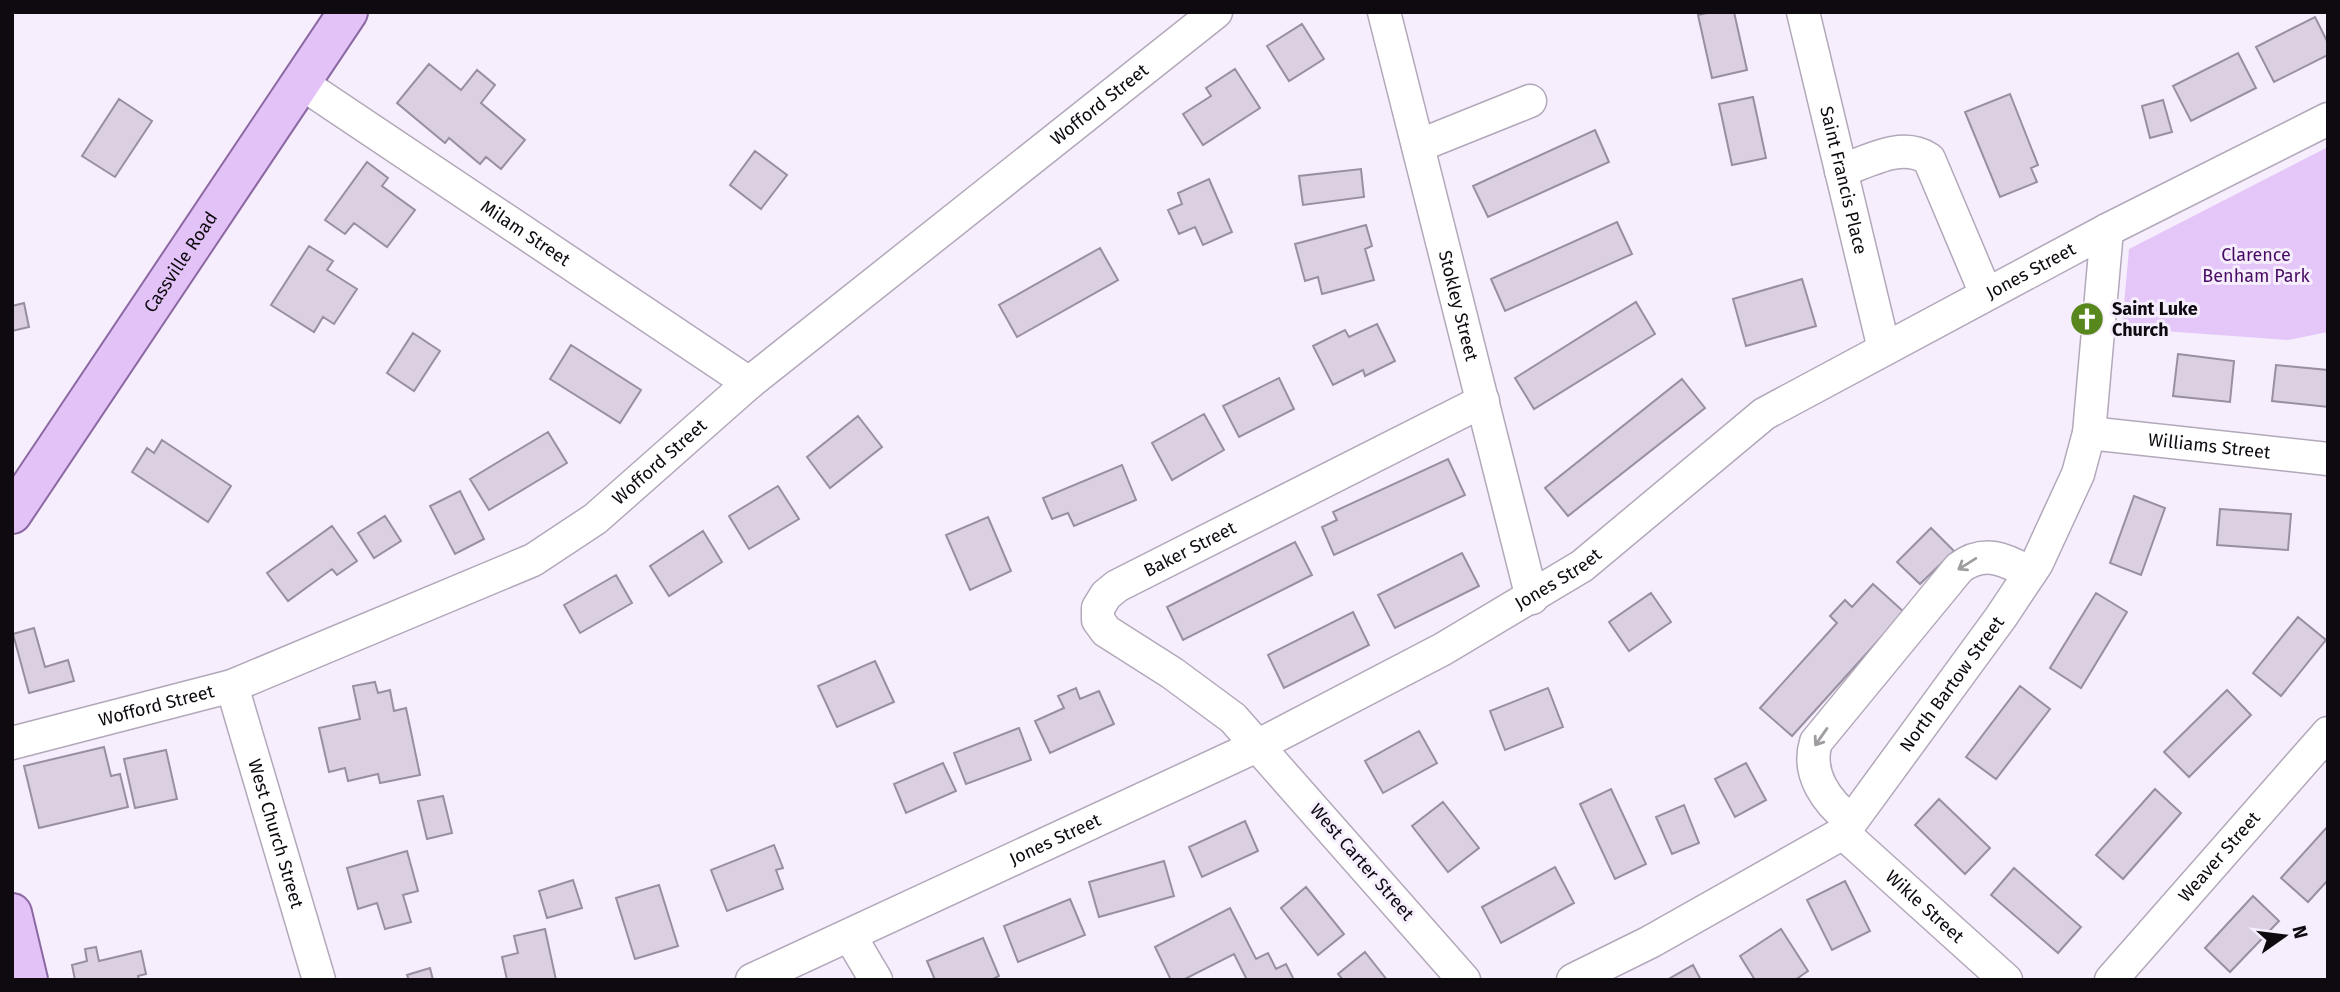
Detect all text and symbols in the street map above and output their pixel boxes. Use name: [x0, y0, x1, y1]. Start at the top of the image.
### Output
street label: Wofford Street: [1046, 59, 1153, 150]
street label: Saint Francis Place: [1815, 104, 1872, 257]
street label: Milam Street: [476, 195, 575, 271]
street label: Cassville Road: [139, 208, 222, 317]
street label: Jones Street: [1982, 238, 2080, 304]
park label: Clarence Benham Park: [2202, 244, 2310, 287]
street label: Stokley Street: [1434, 248, 1483, 364]
place label: Saint Luke Church: [2112, 298, 2198, 341]
church icon: Saint Luke Church: [2068, 300, 2106, 338]
street label: Wofford Street: [608, 414, 712, 509]
street label: Williams Street: [2147, 429, 2272, 464]
street label: Baker Street: [1140, 517, 1240, 582]
street label: Jones Street: [1511, 543, 1606, 615]
one-way arrow: [1958, 557, 1978, 571]
street label: North Bartow Street: [1895, 612, 2009, 756]
street label: Wofford Street: [96, 680, 217, 731]
one-way arrow: [1814, 727, 1828, 746]
street label: West Church Street: [243, 757, 308, 911]
street label: West Carter Street: [1305, 799, 1419, 925]
street label: Weaver Street: [2174, 807, 2265, 907]
street label: Jones Street: [1006, 809, 1105, 870]
street label: Wikle Street: [1881, 866, 1969, 948]
north arrow: [2249, 901, 2319, 971]
text: N: [2287, 923, 2313, 941]

